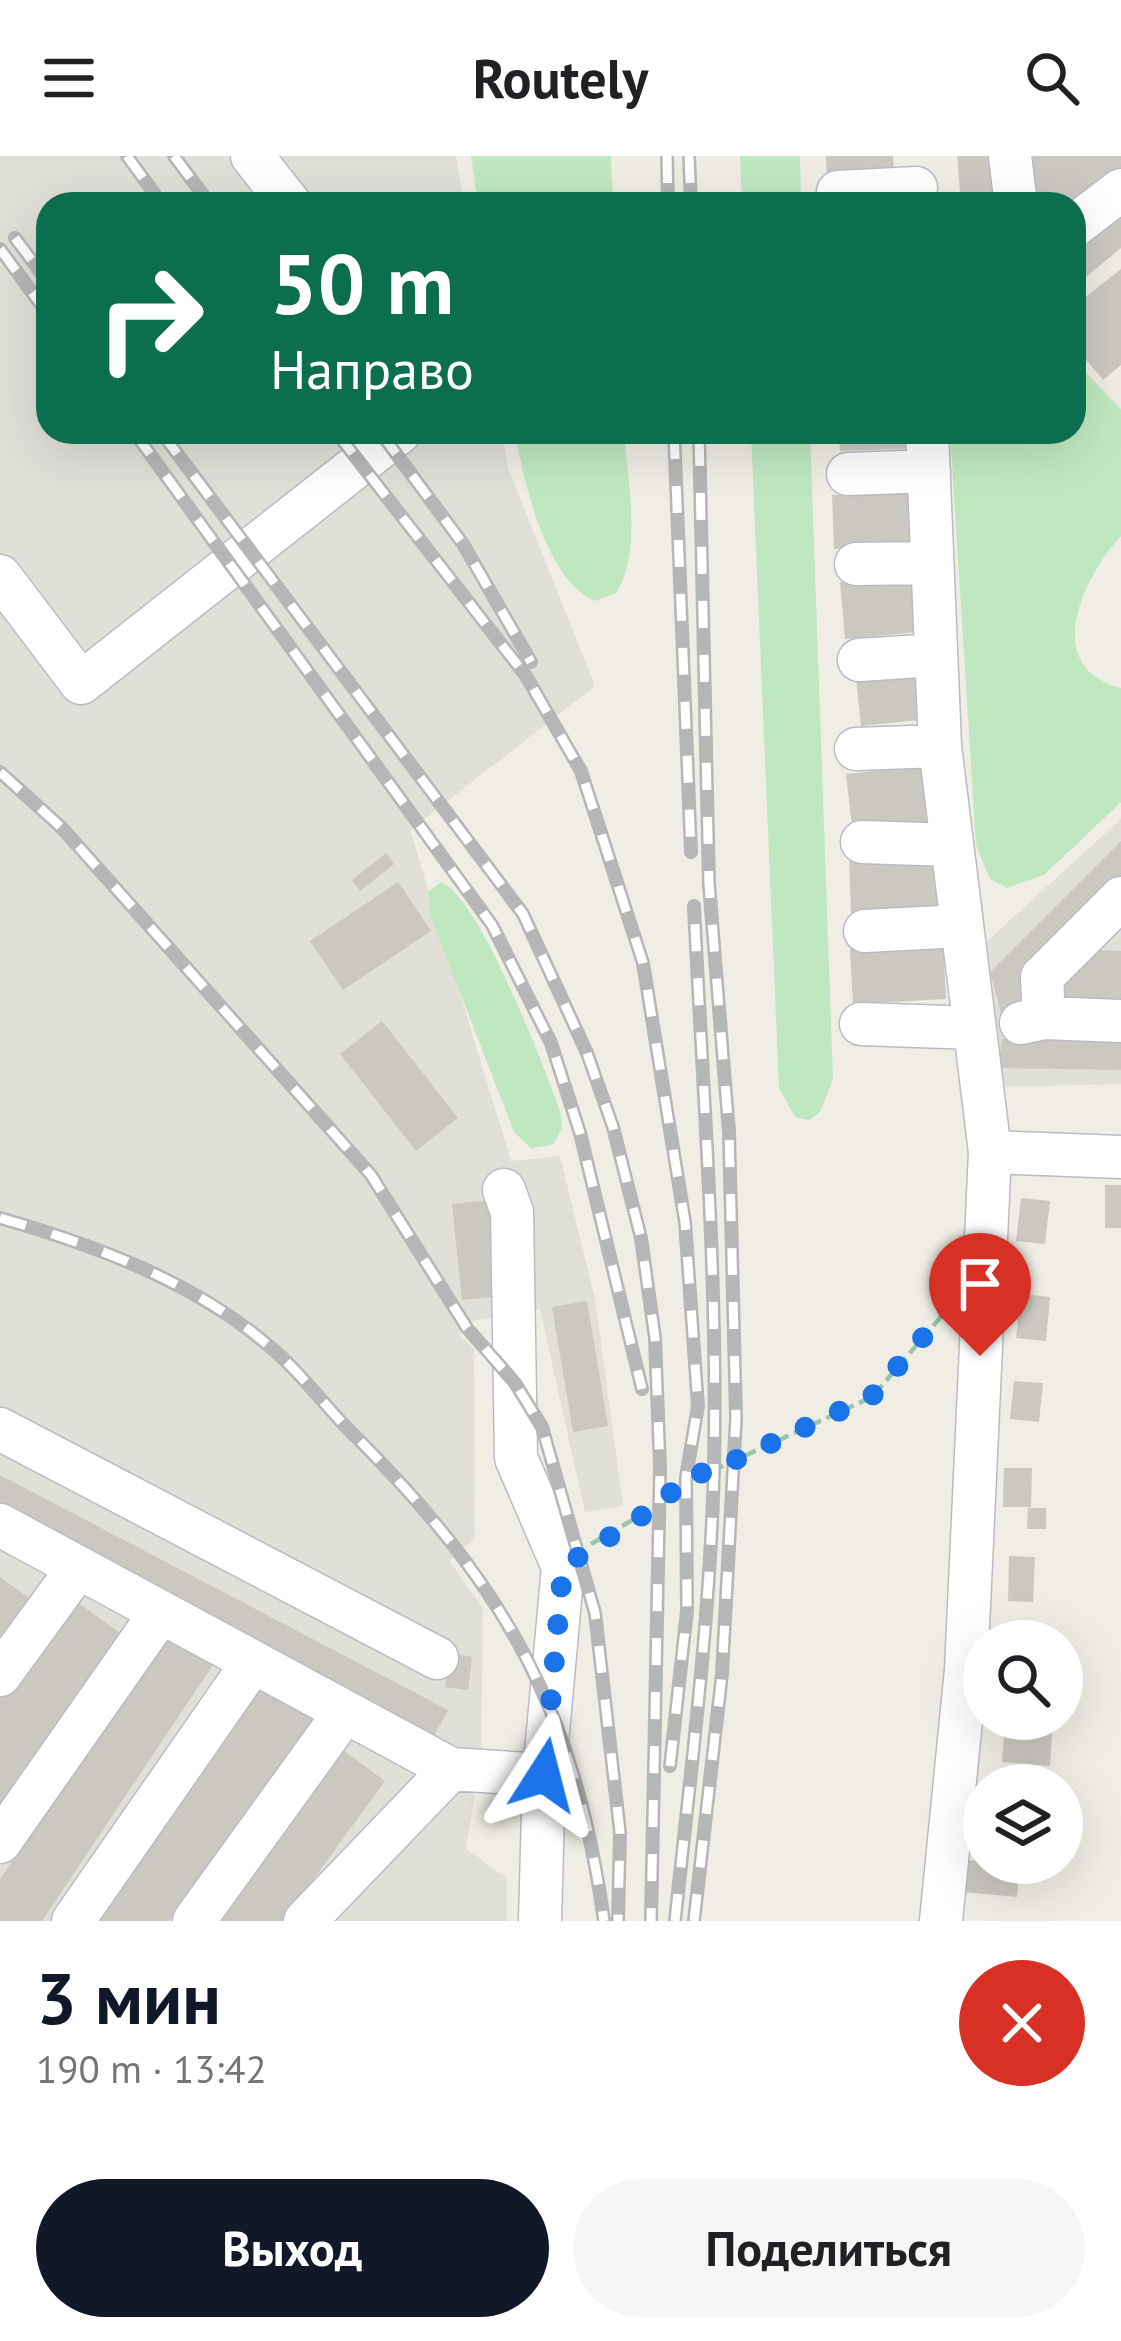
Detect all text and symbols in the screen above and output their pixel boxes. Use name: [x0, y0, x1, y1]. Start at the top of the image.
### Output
text: Routely: [473, 43, 648, 113]
icon: menu: [36, 45, 102, 111]
icon: search: [1019, 45, 1085, 111]
text: 50 m: [270, 228, 454, 337]
icon: right: [72, 240, 228, 396]
text: Направо: [270, 334, 474, 404]
pin: [929, 1233, 1031, 1356]
icon: arrive: [947, 1251, 1013, 1317]
map controls: [963, 1620, 1083, 1884]
button: search: [963, 1620, 1083, 1740]
position arrow: [481, 1712, 607, 1838]
button: layers: [963, 1764, 1083, 1884]
text: 3 мин: [36, 1951, 221, 2044]
button: close: [959, 1960, 1085, 2086]
text: 190 m · 13:42: [36, 2043, 267, 2094]
button: Выход: [36, 2179, 549, 2317]
button: Поделиться: [573, 2179, 1085, 2317]

